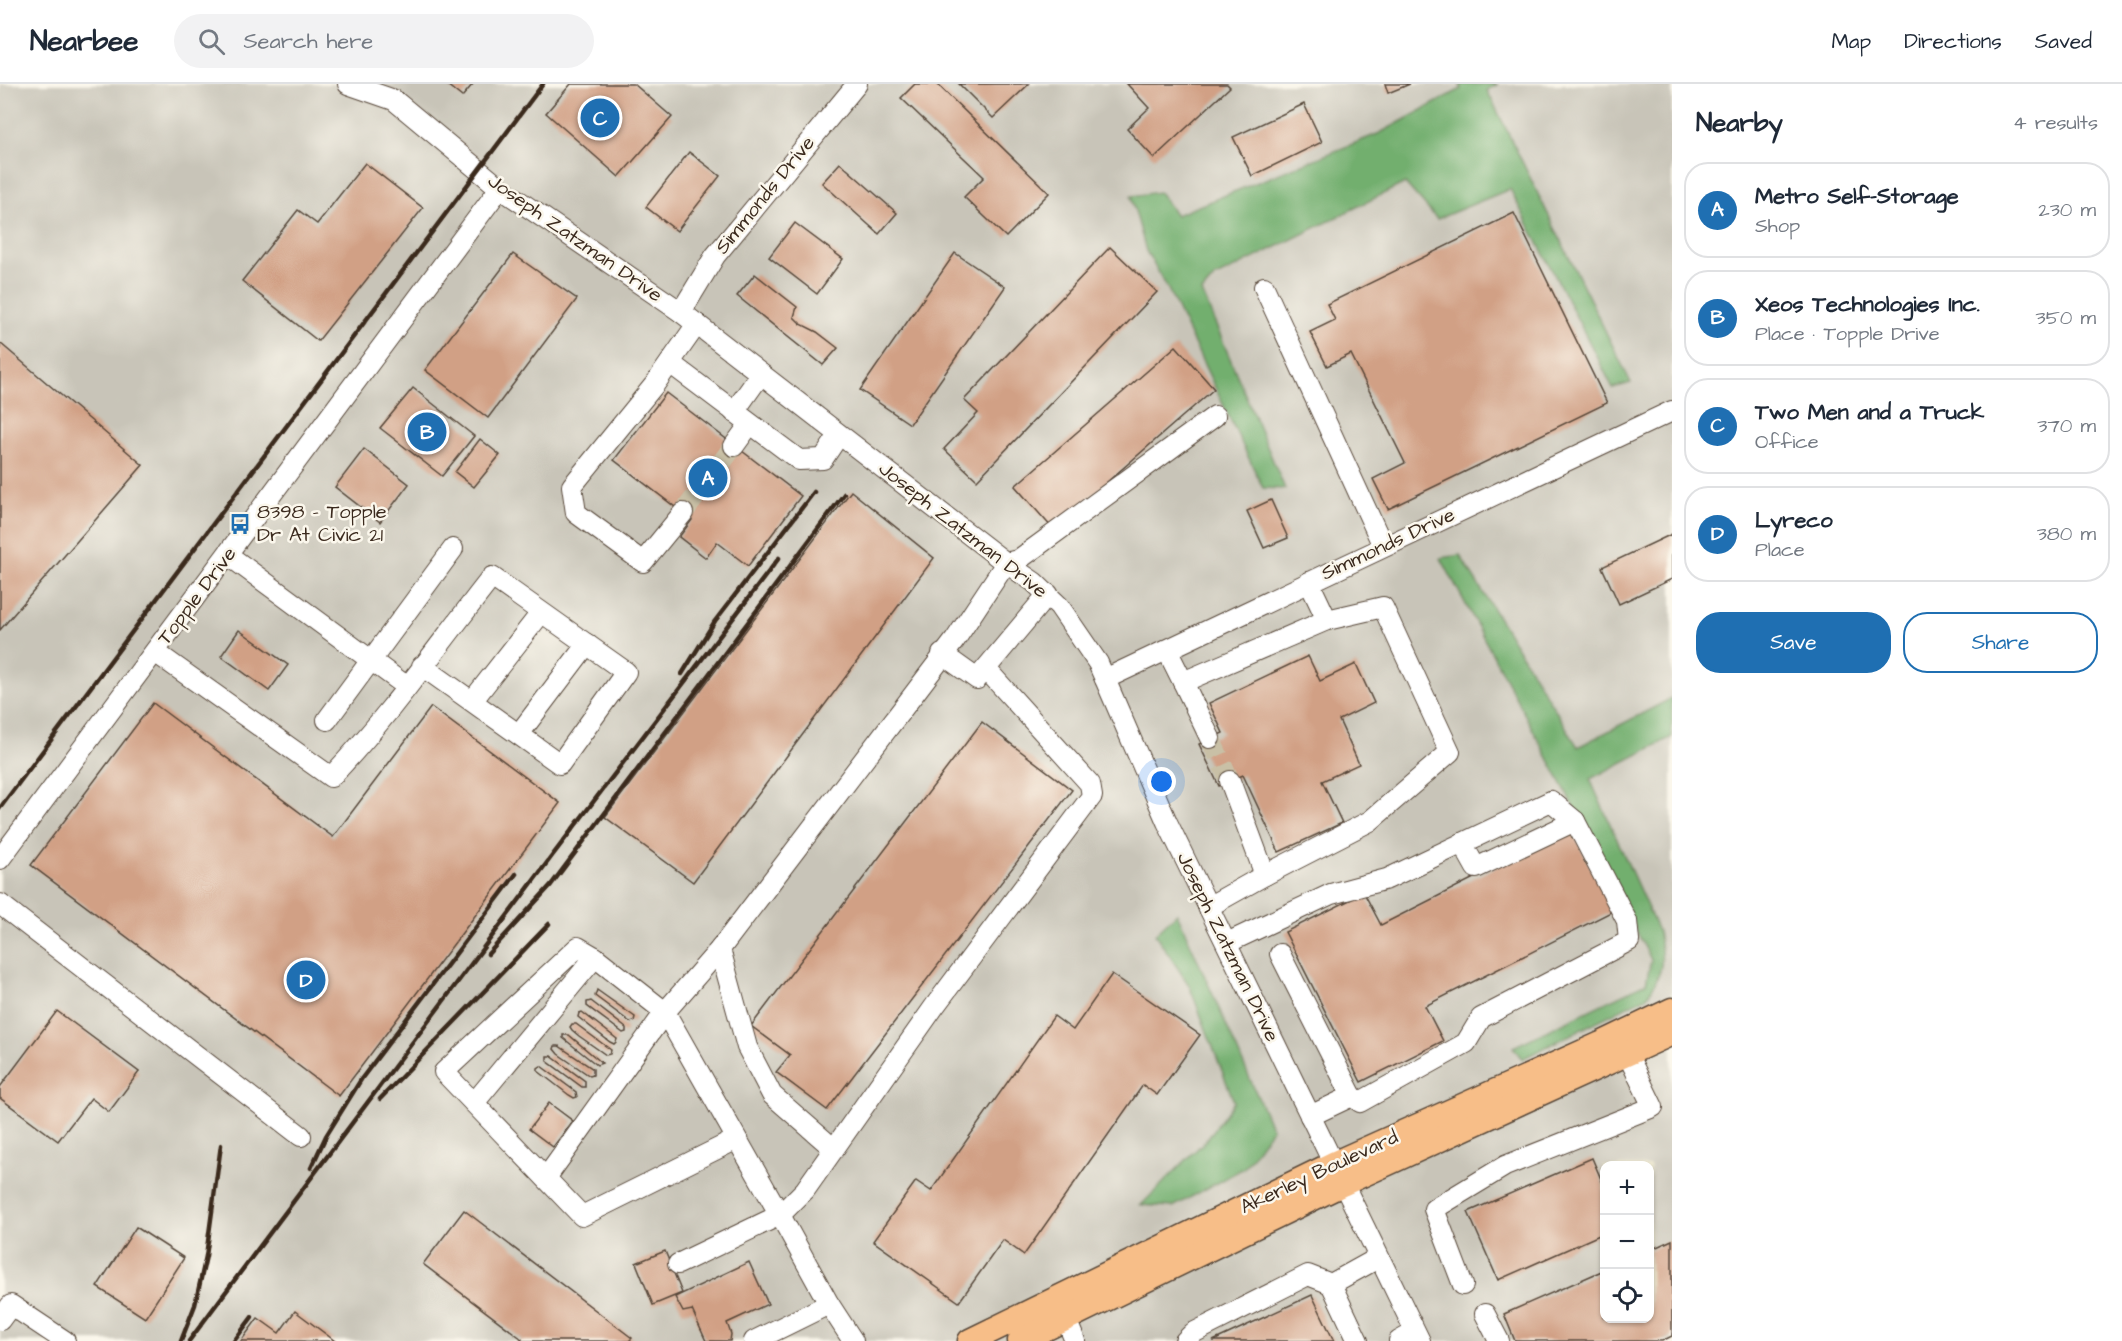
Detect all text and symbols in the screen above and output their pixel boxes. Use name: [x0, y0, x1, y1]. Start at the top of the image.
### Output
search box: [174, 14, 594, 68]
text: Nearbee: [30, 22, 138, 61]
icon: search: [195, 25, 228, 58]
text: Search here: [243, 26, 373, 57]
text: Map: [1831, 27, 1871, 56]
text: Directions: [1904, 27, 2002, 56]
text: Saved: [2035, 27, 2092, 56]
pin: C: [580, 96, 620, 141]
text: Nearby: [1696, 105, 1783, 141]
text: 4 results: [2013, 109, 2098, 137]
street label: Simmonds Drive: [709, 130, 822, 260]
street label: Joseph Zatzman Drive: [482, 167, 668, 309]
text: Metro Self-Storage: [1755, 181, 1959, 212]
text: A: [1711, 196, 1724, 224]
text: 230 m: [2038, 196, 2096, 224]
text: Shop: [1755, 212, 1800, 240]
text: Xeos Technologies Inc.: [1755, 289, 1980, 320]
text: B: [1710, 304, 1725, 332]
text: 350 m: [2035, 304, 2096, 332]
text: Place · Topple Drive: [1755, 320, 1940, 348]
text: Two Men and a Truck: [1755, 397, 1984, 428]
pin: B: [408, 410, 446, 454]
text: C: [1710, 412, 1725, 440]
text: 370 m: [2037, 412, 2096, 440]
text: Office: [1755, 428, 1819, 456]
street label: Joseph Zatzman Drive: [873, 455, 1054, 605]
pin: A: [688, 456, 728, 500]
place label: 8398 - Topple Dr At Civic 21: [257, 498, 387, 549]
street label: Simmonds Drive: [1316, 501, 1460, 587]
text: Lyreco: [1755, 505, 1833, 536]
bus stop icon: 8398 - Topple Dr At Civic 21: [228, 512, 252, 536]
text: D: [1711, 520, 1724, 548]
text: 380 m: [2037, 520, 2096, 548]
text: Place: [1755, 536, 1805, 564]
street label: Topple Drive: [151, 541, 243, 651]
button: Save: [1696, 612, 1891, 673]
button: Share: [1903, 612, 2098, 673]
your location: [1147, 767, 1176, 796]
street label: Joseph Zatzman Drive: [1170, 848, 1286, 1047]
pin: D: [286, 958, 326, 1002]
street label: Akerley Boulevard: [1235, 1123, 1403, 1222]
map controls: [1600, 1161, 1654, 1323]
button: +: [1600, 1161, 1654, 1215]
button: −: [1600, 1215, 1654, 1269]
button: locate: [1600, 1269, 1654, 1323]

